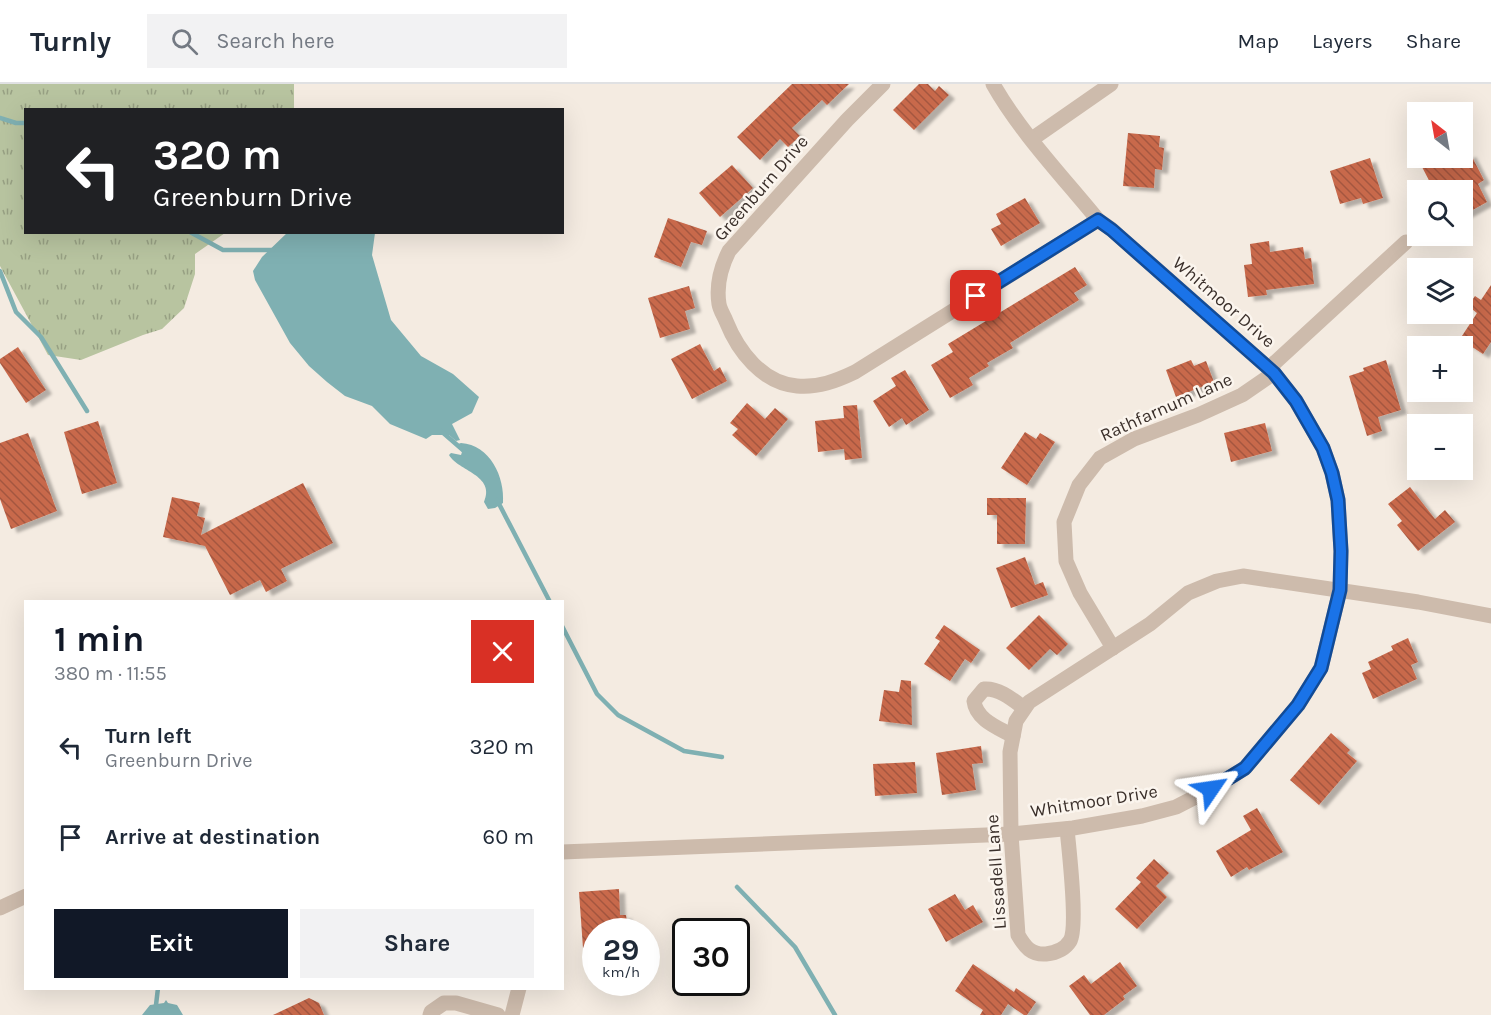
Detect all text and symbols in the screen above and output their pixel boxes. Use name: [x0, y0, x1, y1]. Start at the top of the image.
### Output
search box: [147, 14, 567, 68]
text: Turnly: [30, 25, 111, 58]
icon: search: [168, 25, 201, 58]
text: Search here: [216, 28, 335, 54]
text: Map: [1237, 29, 1279, 53]
text: Layers: [1312, 29, 1373, 53]
text: Share: [1406, 29, 1461, 53]
north arrow: [1407, 102, 1473, 168]
map controls: [1407, 102, 1473, 480]
text: 320 m: [153, 130, 282, 180]
street label: Greenburn Drive: [709, 131, 813, 245]
icon: left: [54, 132, 132, 210]
button: search: [1407, 180, 1473, 246]
text: Greenburn Drive: [153, 181, 352, 213]
street label: Whitmoor Drive: [1168, 252, 1280, 352]
button: layers: [1407, 258, 1473, 324]
pin: [950, 270, 1001, 321]
icon: arrive: [959, 279, 992, 312]
button: +: [1407, 336, 1473, 402]
street label: Rathfarnum Lane: [1096, 368, 1236, 446]
button: −: [1407, 414, 1473, 480]
text: 1 min: [54, 618, 144, 660]
button: close: [471, 620, 534, 683]
text: 380 m · 11:55: [54, 662, 167, 685]
text: Turn left: [105, 723, 192, 749]
icon: left: [54, 731, 87, 764]
text: 320 m: [469, 734, 534, 760]
text: Greenburn Drive: [105, 749, 252, 772]
position arrow: [1179, 757, 1243, 821]
street label: Whitmoor Drive: [1029, 780, 1159, 822]
street label: Lissadell Lane: [981, 814, 1011, 930]
icon: arrive: [54, 821, 87, 854]
text: Arrive at destination: [105, 824, 320, 850]
text: 60 m: [483, 824, 534, 850]
button: Exit: [54, 909, 288, 978]
button: Share: [300, 909, 534, 978]
speed limit sign: 30: [672, 918, 750, 996]
text: 29: [603, 932, 639, 968]
text: km/h: [602, 963, 640, 981]

